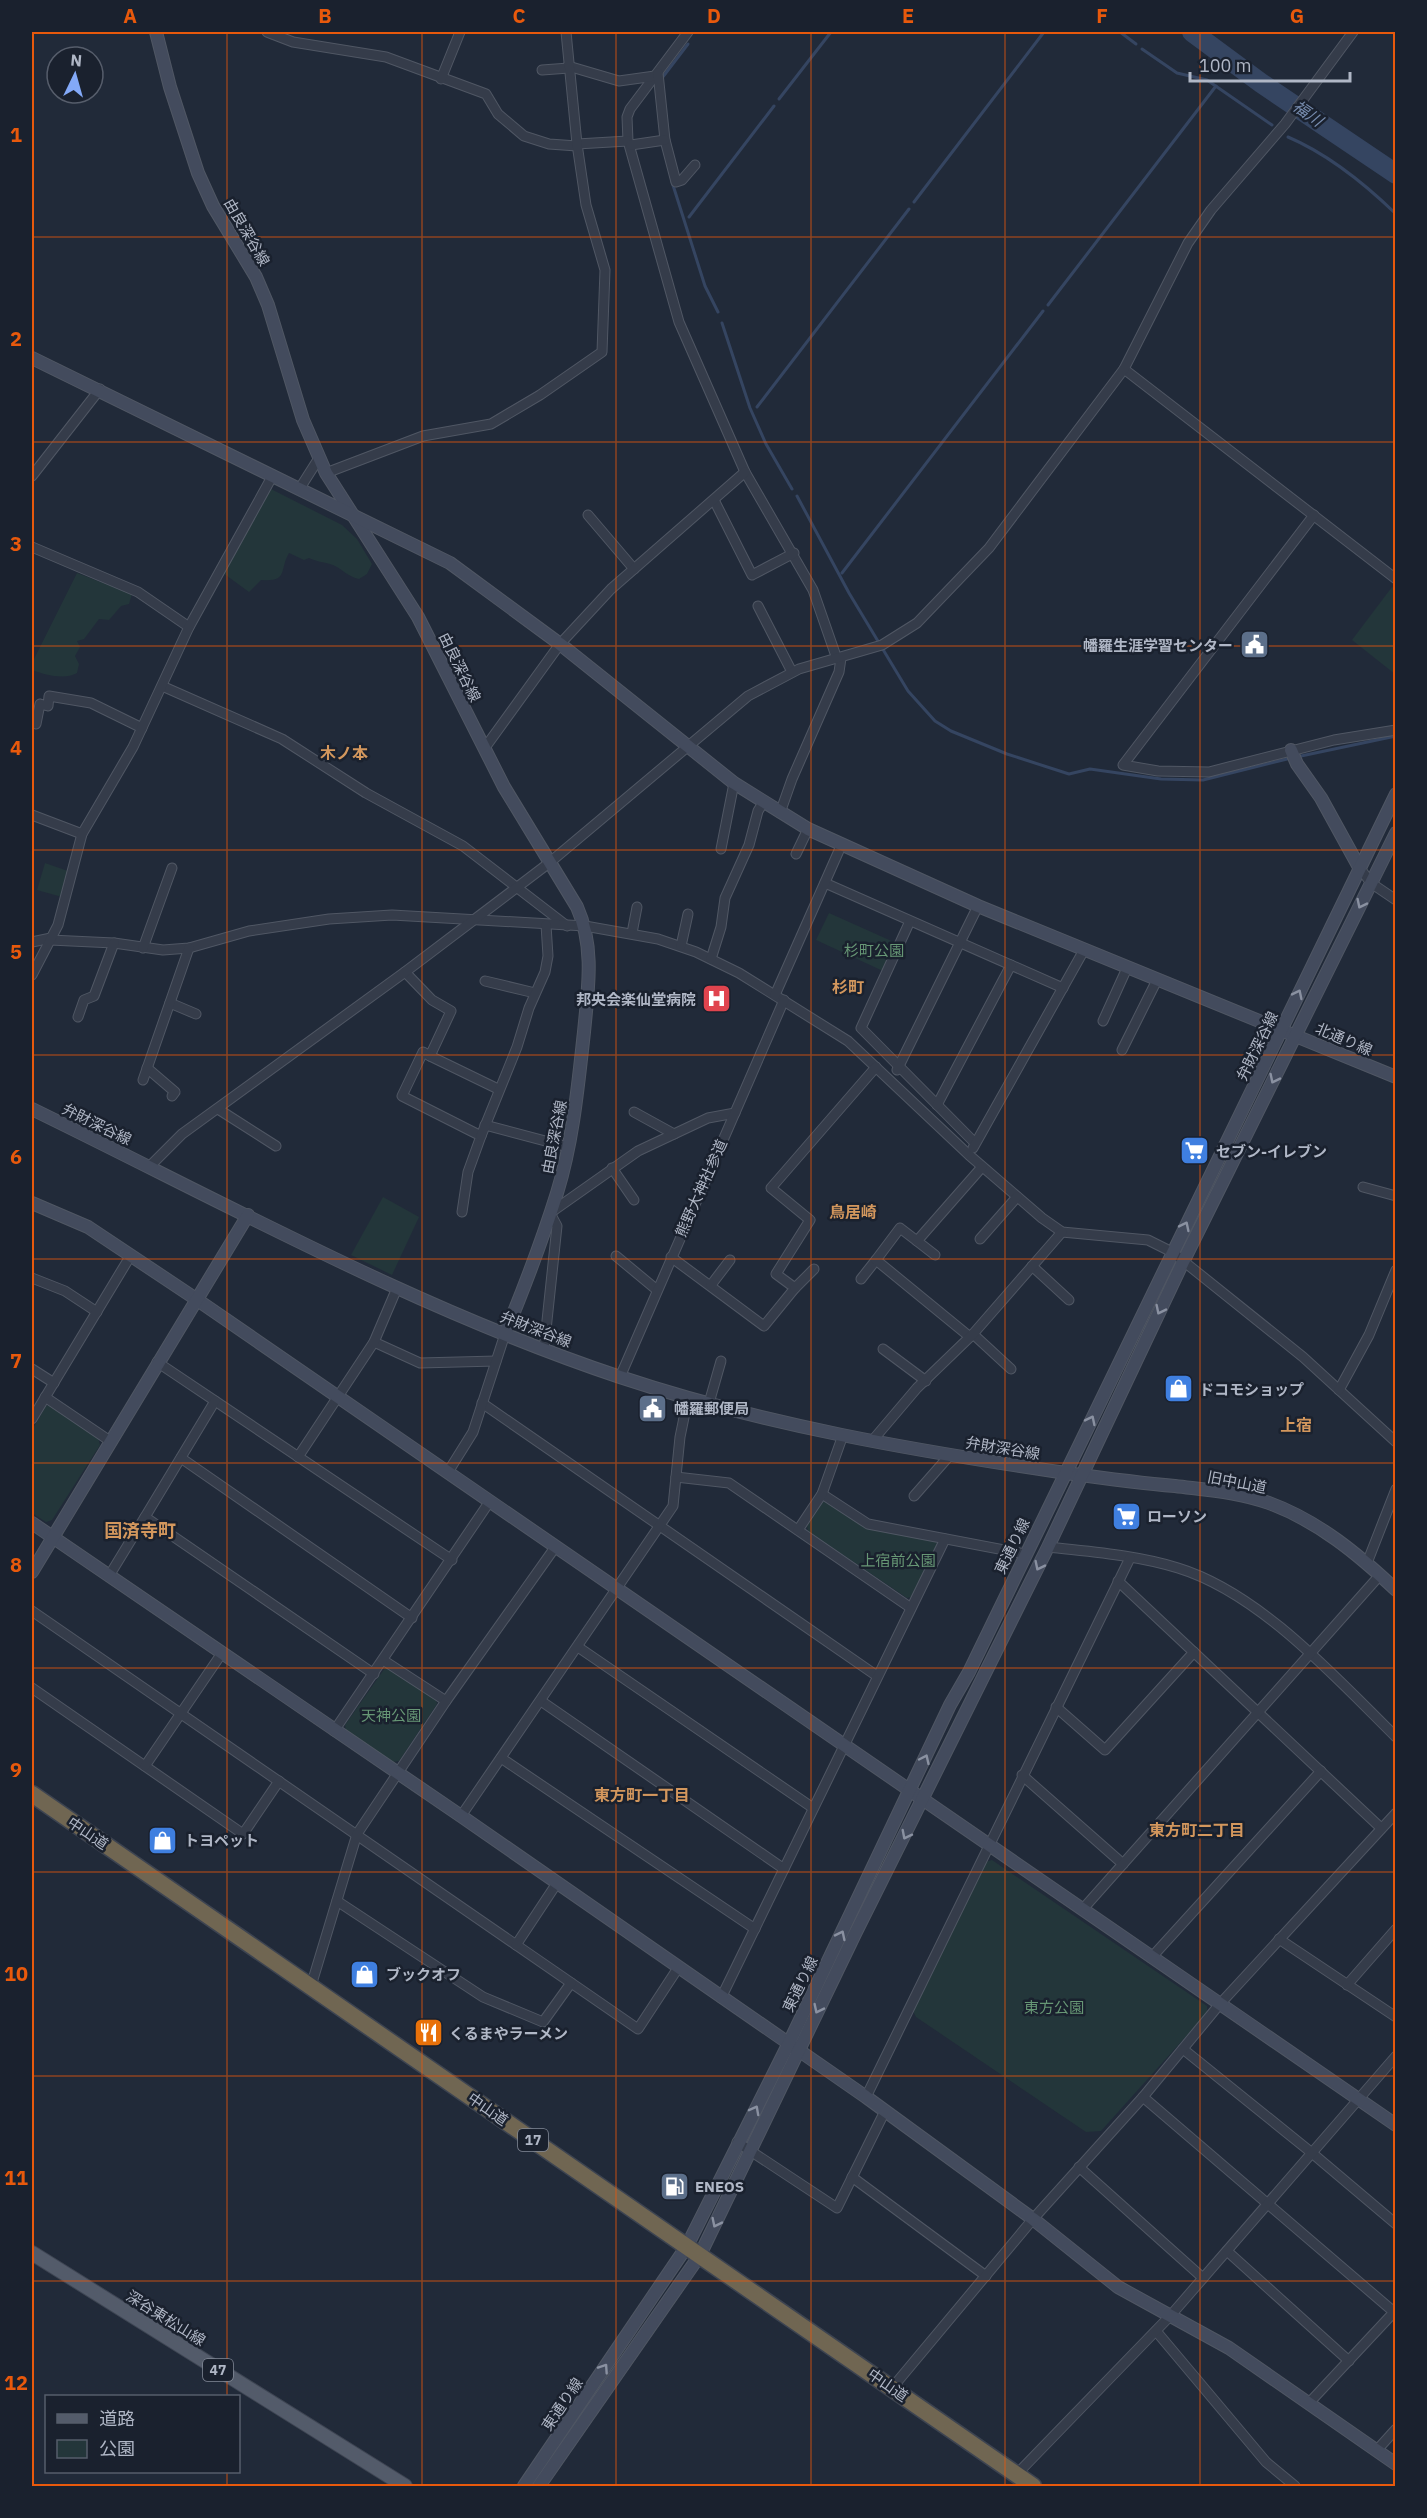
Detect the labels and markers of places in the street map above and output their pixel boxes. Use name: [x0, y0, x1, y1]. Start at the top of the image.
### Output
public building icon: 幡羅生涯学習センター: [1238, 629, 1270, 661]
place label: 幡羅生涯学習センター: [1083, 636, 1233, 655]
hospital icon: 邦央会楽仙堂病院: [701, 983, 733, 1015]
place label: 邦央会楽仙堂病院: [576, 990, 696, 1009]
supermarket icon: セブン-イレブン: [1179, 1135, 1211, 1167]
place label: セブン-イレブン: [1216, 1142, 1327, 1161]
shop icon: ドコモショップ: [1162, 1373, 1194, 1405]
place label: ドコモショップ: [1199, 1380, 1304, 1399]
public building icon: 幡羅郵便局: [637, 1392, 669, 1424]
place label: 幡羅郵便局: [674, 1399, 749, 1418]
supermarket icon: ローソン: [1110, 1500, 1142, 1532]
place label: ローソン: [1147, 1507, 1207, 1526]
shop icon: トヨペット: [147, 1824, 179, 1856]
place label: トヨペット: [184, 1831, 259, 1850]
shop icon: ブックオフ: [349, 1958, 381, 1990]
place label: ブックオフ: [386, 1965, 461, 1984]
restaurant icon: くるまやラーメン: [412, 2017, 444, 2049]
place label: くるまやラーメン: [449, 2024, 568, 2043]
fuel station icon: ENEOS: [658, 2170, 690, 2202]
place label: ENEOS: [695, 2177, 744, 2196]

